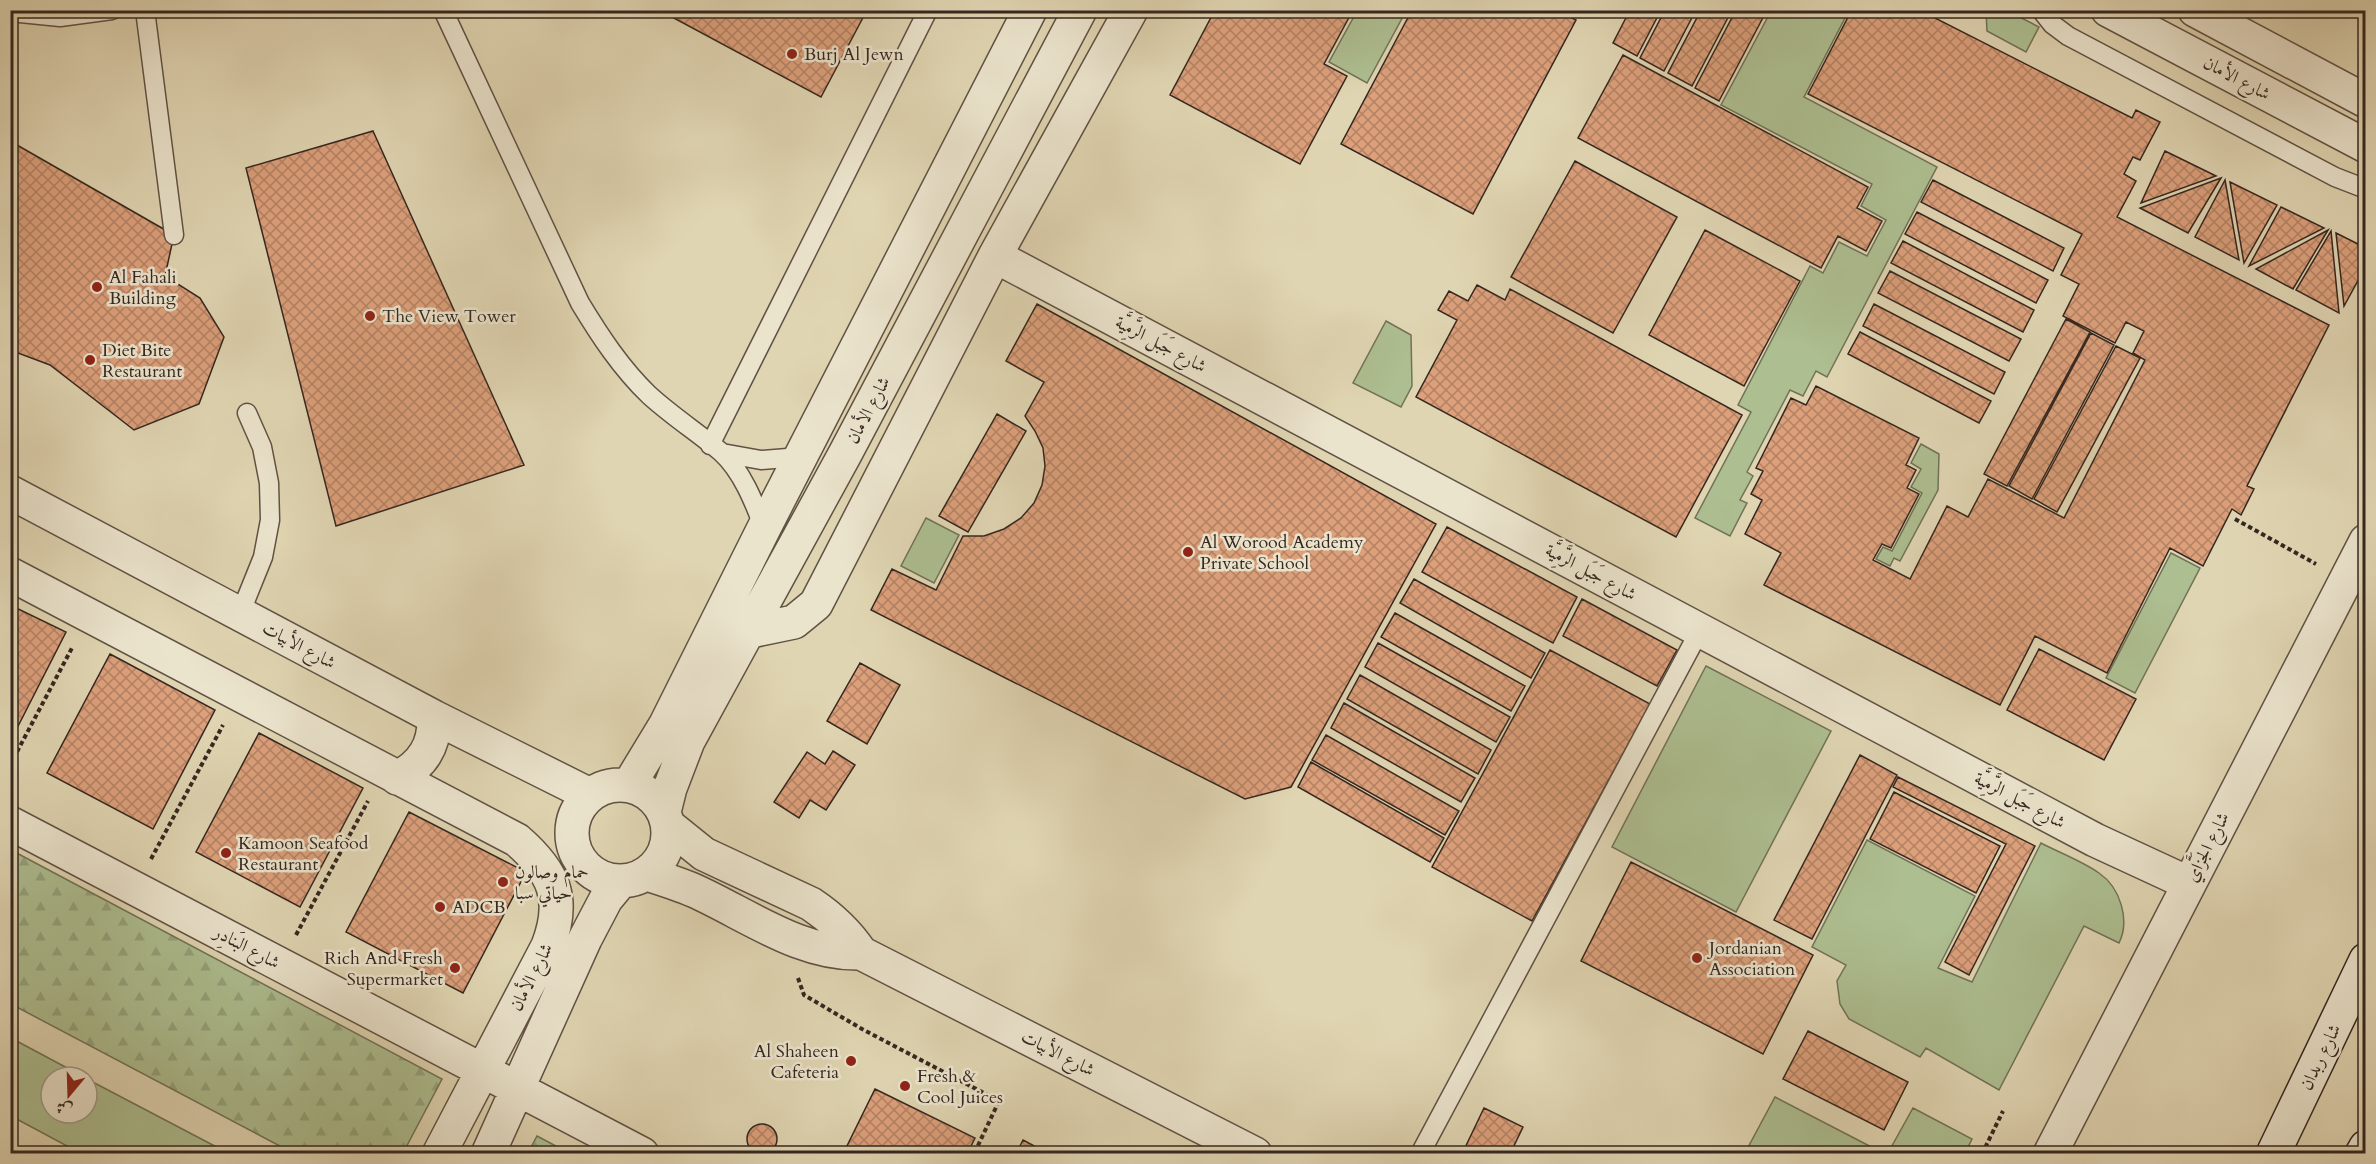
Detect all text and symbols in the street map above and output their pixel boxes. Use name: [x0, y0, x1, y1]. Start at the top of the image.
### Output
place label: Burj Al Jewn: [804, 42, 904, 67]
marker: Burj Al Jewn: [785, 47, 799, 61]
street label: شارع الأمان: [2198, 49, 2275, 108]
place label: Al Fahali Building: [109, 265, 177, 311]
marker: Al Fahali Building: [90, 280, 104, 294]
place label: The View Tower: [382, 304, 516, 329]
street label: شارع جَبَل الرَّمِيَّة: [1110, 307, 1212, 381]
marker: The View Tower: [363, 309, 377, 323]
place label: Diet Bite Restaurant: [102, 338, 183, 384]
marker: Diet Bite Restaurant: [83, 353, 97, 367]
street label: شارع الأمان: [839, 372, 898, 449]
place label: Al Worood Academy Private School: [1200, 530, 1364, 576]
street label: شارع جَبَل الرَّمِيَّة: [1540, 535, 1642, 609]
marker: Al Worood Academy Private School: [1181, 545, 1195, 559]
street label: شارع الأبيات: [257, 615, 340, 677]
street label: شارع جَبَل الرَّمِيَّة: [1969, 763, 2071, 837]
street label: شارع الجَزَّاي: [2177, 807, 2237, 887]
place label: Kamoon Seafood Restaurant: [238, 831, 369, 877]
marker: Kamoon Seafood Restaurant: [219, 846, 233, 860]
place label: حمام وصالون حياتي سبا: [515, 860, 589, 908]
marker: حمام وصالون حياتي سبا: [496, 875, 510, 889]
place label: ADCB: [452, 895, 505, 920]
marker: ADCB: [433, 900, 447, 914]
street label: شارع البَنادِر: [207, 918, 285, 977]
place label: Jordanian Association: [1706, 936, 1796, 982]
street label: شارع الأمان: [503, 939, 561, 1016]
place label: Rich And Fresh Supermarket: [324, 946, 443, 992]
marker: Jordanian Association: [1690, 951, 1704, 965]
marker: Rich And Fresh Supermarket: [448, 961, 462, 975]
street label: شارع ربدان: [2294, 1020, 2349, 1095]
street label: شارع الأبيات: [1016, 1023, 1099, 1084]
place label: Al Shaheen Cafeteria: [754, 1039, 840, 1085]
marker: Al Shaheen Cafeteria: [844, 1054, 858, 1068]
place label: Fresh & Cool Juices: [917, 1064, 1003, 1110]
north arrow: [39, 1065, 99, 1125]
marker: Fresh & Cool Juices: [898, 1079, 912, 1093]
text: ش: [53, 1095, 76, 1121]

